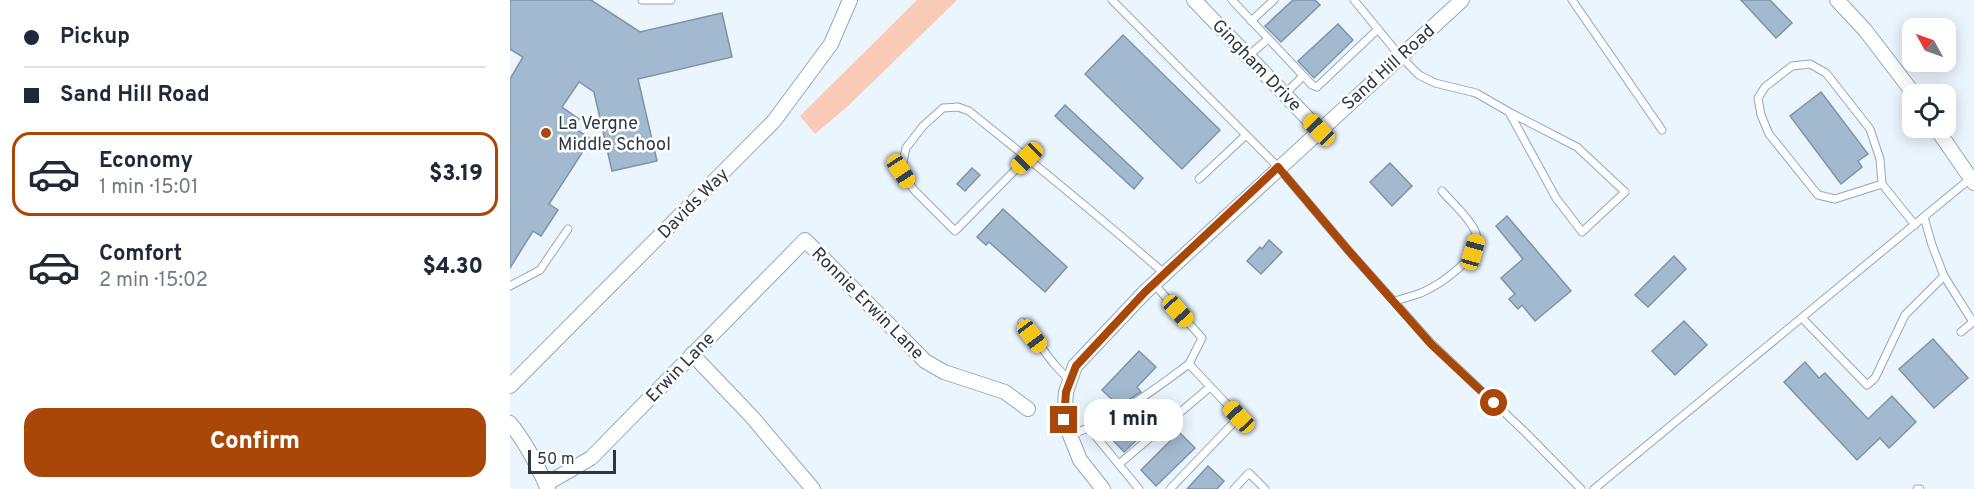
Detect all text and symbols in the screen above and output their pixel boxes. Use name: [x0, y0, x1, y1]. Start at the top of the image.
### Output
street label: Gingham Drive: [1206, 15, 1306, 117]
north arrow: [1902, 18, 1956, 72]
map controls: [1902, 18, 1956, 138]
street label: Sand Hill Road: [1338, 20, 1440, 116]
text: Pickup: [60, 24, 130, 51]
text: Sand Hill Road: [60, 82, 210, 109]
button: locate: [1902, 84, 1956, 138]
car: [1300, 111, 1338, 149]
place label: La Vergne Middle School: [558, 113, 671, 157]
marker: La Vergne Middle School: [539, 126, 553, 140]
car: [1008, 139, 1046, 177]
icon: car: [27, 147, 81, 201]
text: Economy: [99, 148, 193, 175]
car: [884, 151, 918, 191]
text: $3.19: [429, 161, 483, 188]
street label: Davids Way: [654, 164, 734, 244]
text: 1 min · 15:01: [99, 175, 199, 201]
car: [1459, 232, 1487, 272]
icon: car: [27, 240, 81, 294]
text: Comfort: [99, 241, 182, 268]
street label: Ronnie Erwin Lane: [806, 243, 928, 365]
text: $4.30: [422, 254, 483, 281]
text: 2 min · 15:02: [99, 268, 208, 294]
car: [1159, 292, 1197, 330]
car: [1014, 316, 1050, 356]
street label: Erwin Lane: [642, 328, 720, 408]
route start: [1480, 389, 1507, 416]
car: [1220, 398, 1258, 436]
callout: 1 min: [1085, 399, 1184, 441]
route end: [1050, 406, 1077, 433]
text: 1 min: [1109, 407, 1158, 433]
button: Confirm: [24, 408, 486, 477]
scale bar: [528, 447, 616, 474]
text: 50 m: [537, 450, 575, 470]

